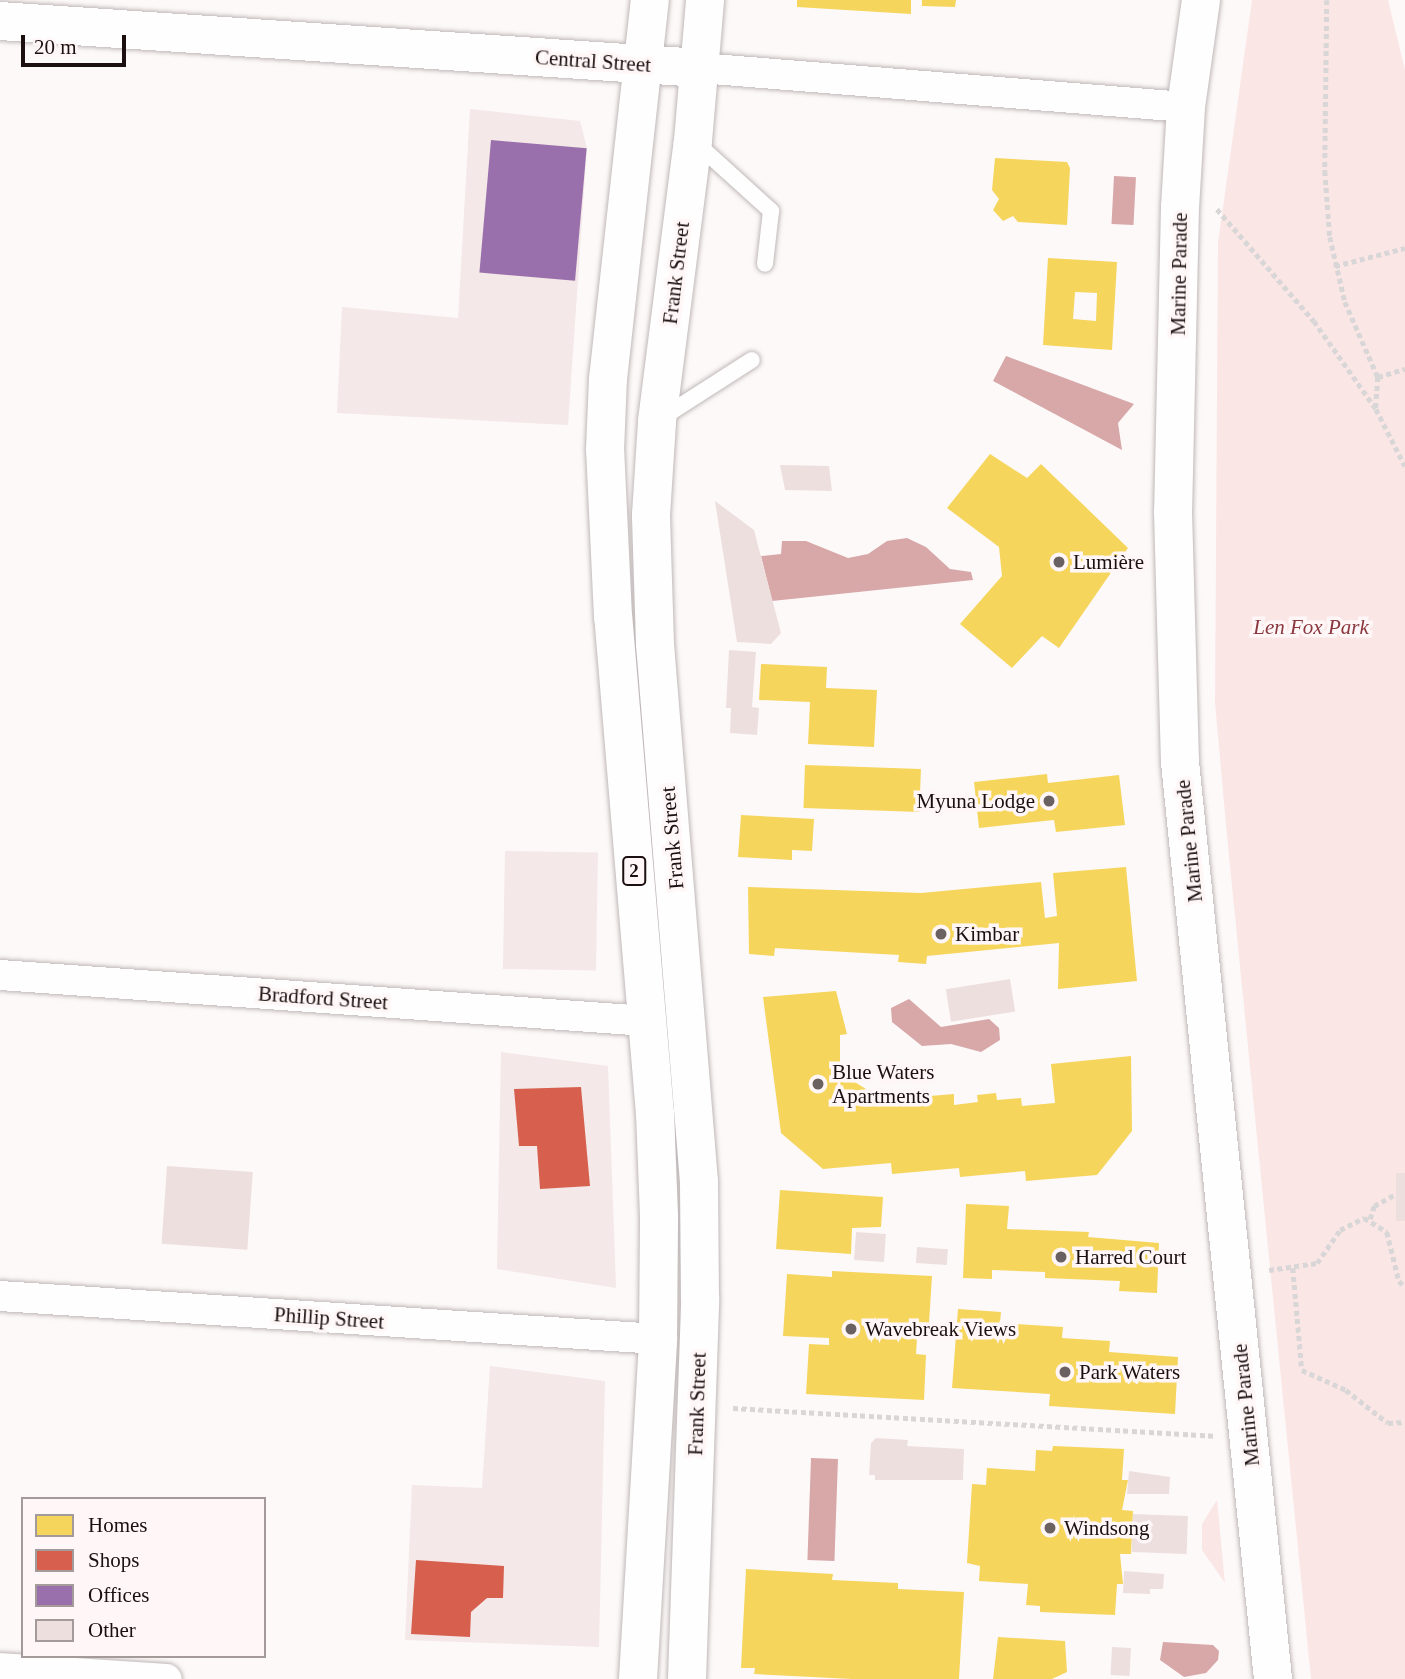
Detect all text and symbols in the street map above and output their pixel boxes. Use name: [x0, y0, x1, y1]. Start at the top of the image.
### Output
scale bar: [24, 21, 130, 65]
text: 20 m: [34, 35, 77, 59]
street label: Central Street: [534, 44, 652, 78]
street label: Marine Parade: [1165, 212, 1193, 336]
street label: Frank Street: [657, 220, 695, 326]
place label: Lumière: [1073, 549, 1144, 575]
marker: Lumière: [1051, 554, 1067, 570]
park label: Len Fox Park: [1253, 614, 1369, 640]
street label: Marine Parade: [1170, 779, 1208, 903]
street label: Frank Street: [655, 785, 689, 891]
place label: Myuna Lodge: [917, 788, 1035, 814]
marker: Myuna Lodge: [1041, 793, 1057, 809]
road number: 2: [622, 856, 646, 886]
place label: Kimbar: [955, 921, 1019, 947]
marker: Kimbar: [933, 926, 949, 942]
street label: Bradford Street: [257, 981, 389, 1015]
place label: Blue Waters Apartments: [832, 1059, 935, 1109]
marker: Blue Waters Apartments: [810, 1076, 826, 1092]
place label: Harred Court: [1075, 1244, 1186, 1270]
marker: Harred Court: [1053, 1249, 1069, 1265]
street label: Phillip Street: [273, 1302, 385, 1334]
place label: Wavebreak Views: [865, 1316, 1017, 1342]
marker: Wavebreak Views: [843, 1321, 859, 1337]
street label: Marine Parade: [1227, 1343, 1265, 1467]
street label: Frank Street: [683, 1352, 711, 1456]
place label: Park Waters: [1079, 1359, 1181, 1385]
marker: Park Waters: [1057, 1364, 1073, 1380]
legend: [21, 1497, 266, 1658]
text: Homes: [88, 1513, 148, 1537]
place label: Windsong: [1064, 1515, 1149, 1541]
marker: Windsong: [1042, 1520, 1058, 1536]
text: Shops: [88, 1548, 139, 1572]
text: Offices: [88, 1583, 149, 1607]
text: Other: [88, 1618, 136, 1642]

